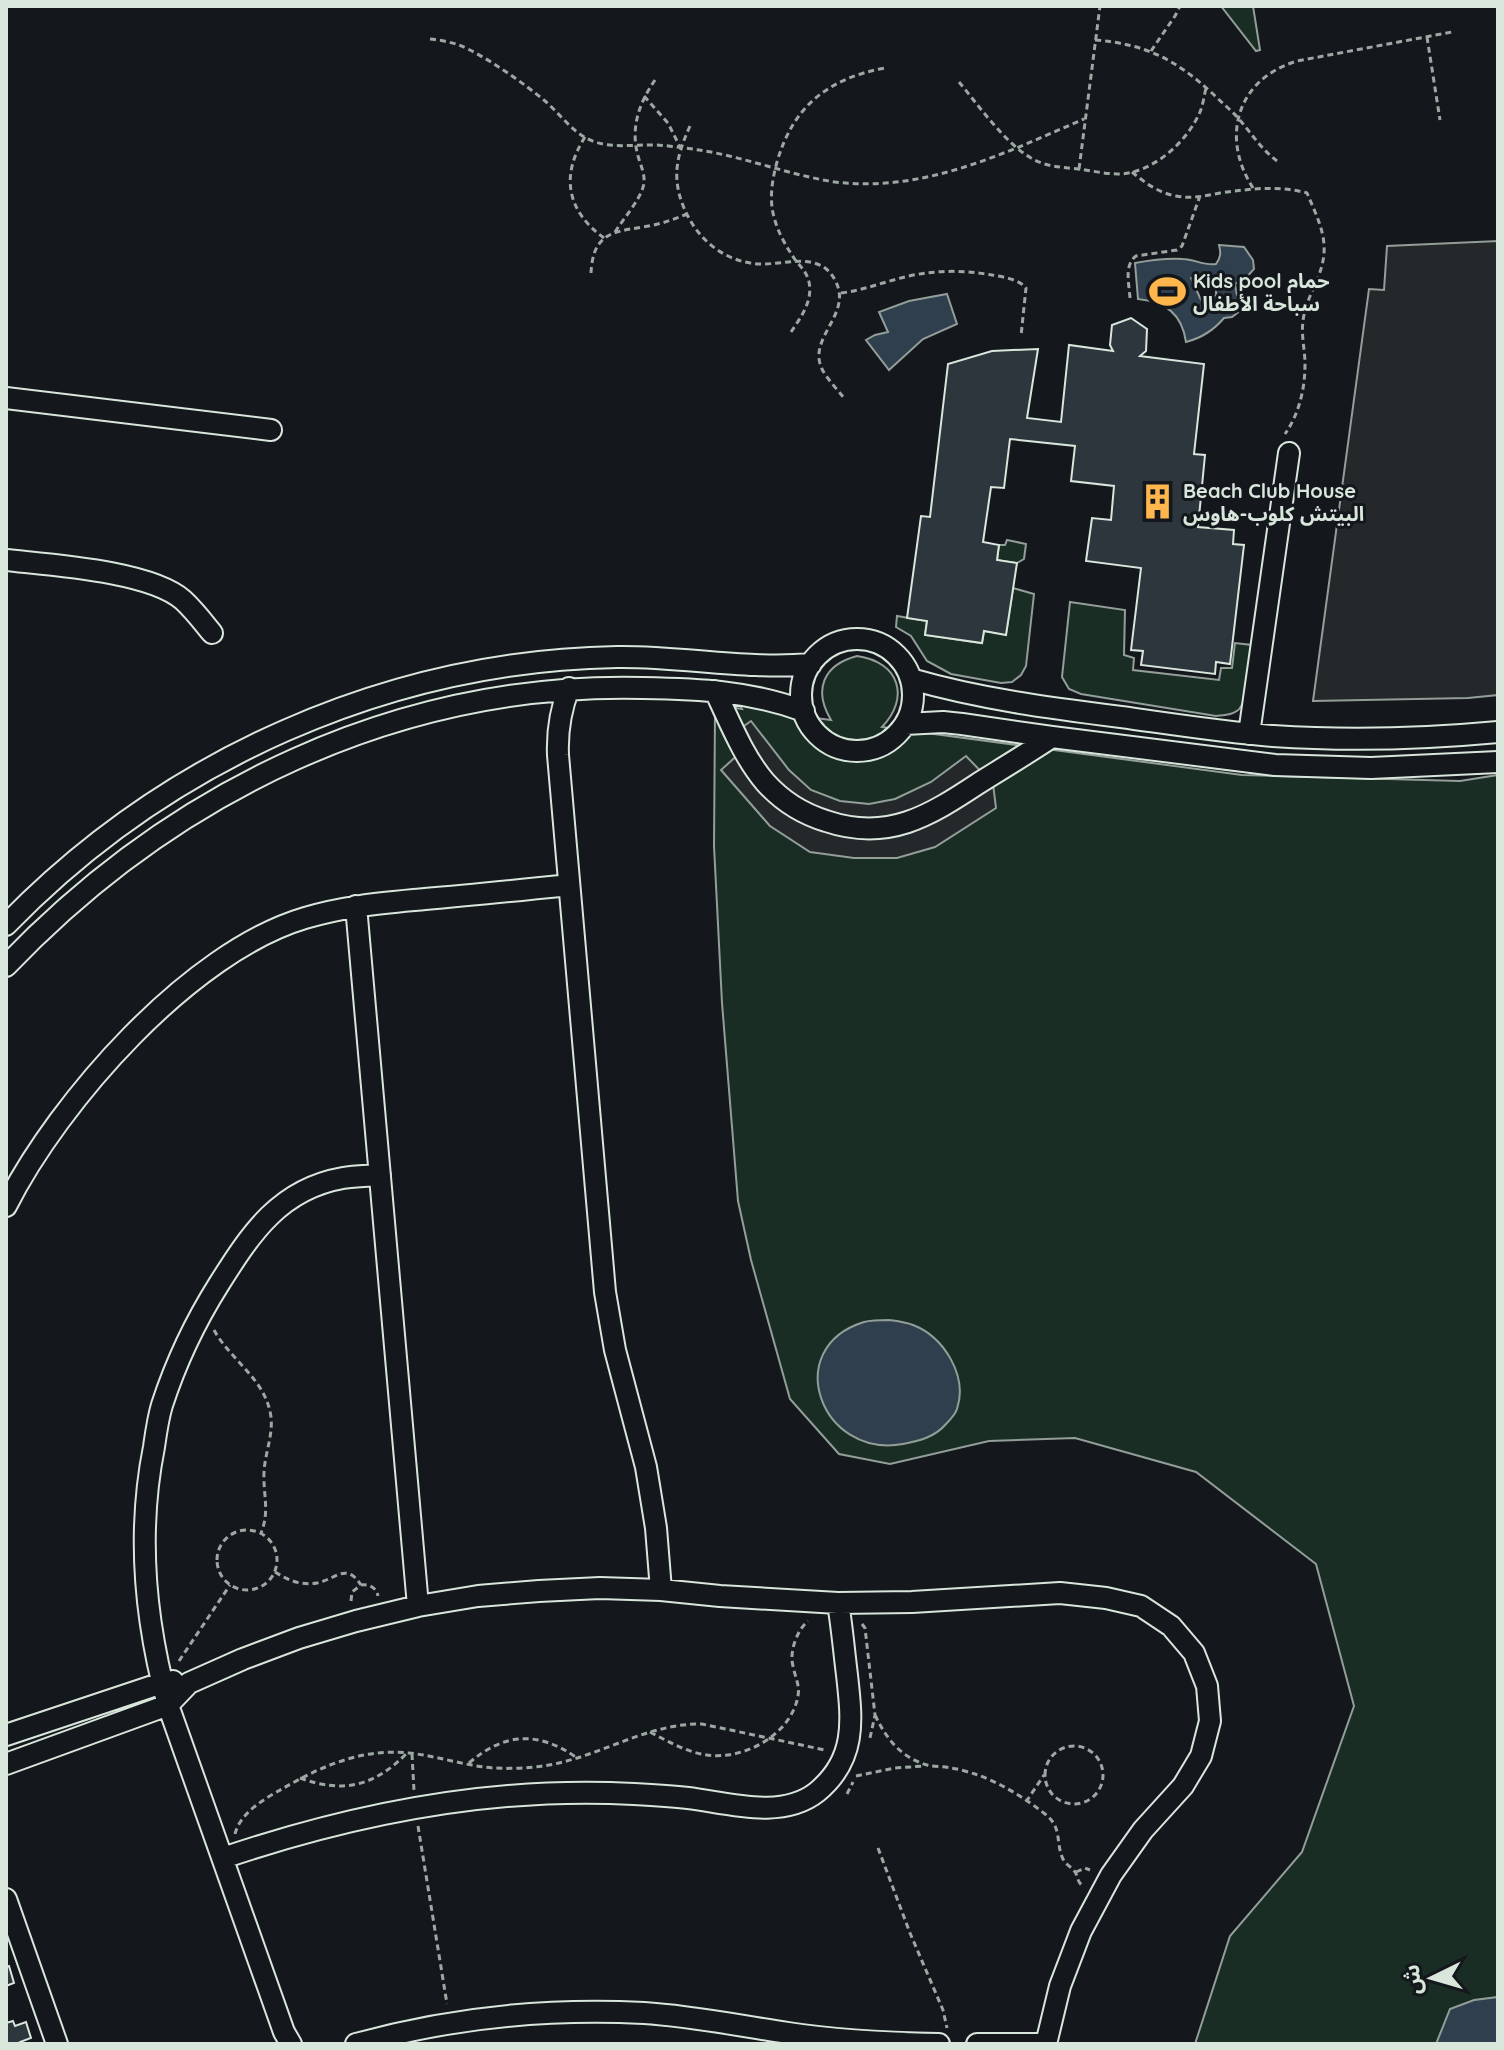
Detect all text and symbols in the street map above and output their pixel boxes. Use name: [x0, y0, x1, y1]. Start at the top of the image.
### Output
place label: Kids pool حمام سباحة الأطفال: [1193, 268, 1330, 316]
sports icon: Kids pool حمام سباحة الأطفال: [1148, 273, 1186, 311]
place label: Beach Club House البيتش كلوب-هاوس: [1183, 478, 1364, 526]
building icon: Beach Club House البيتش كلوب-هاوس: [1138, 483, 1176, 521]
north arrow: [1392, 1938, 1472, 2018]
text: ش: [1397, 1964, 1427, 1996]

